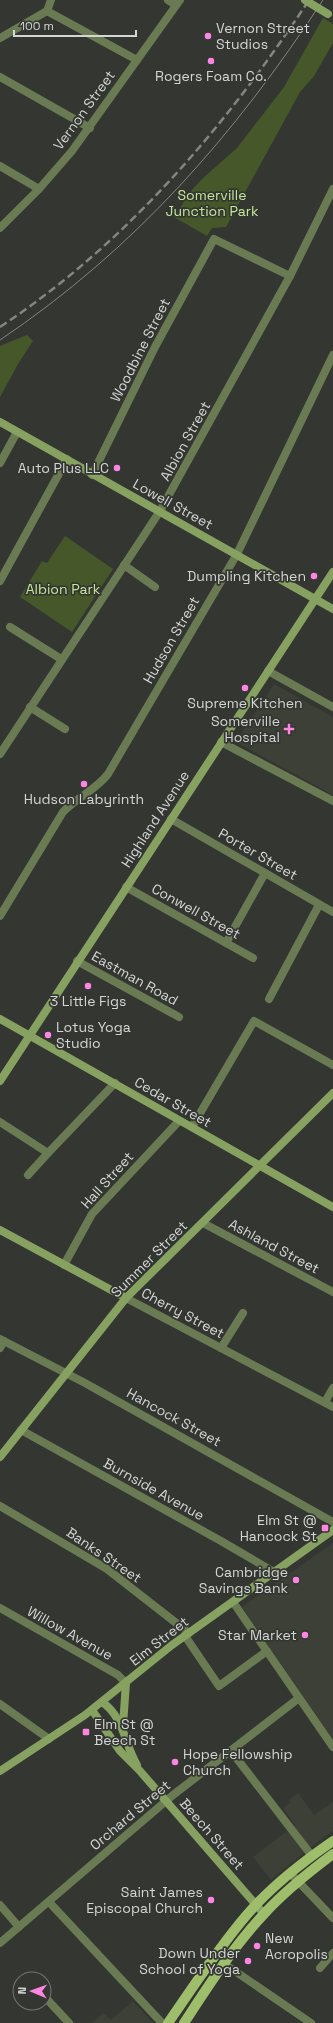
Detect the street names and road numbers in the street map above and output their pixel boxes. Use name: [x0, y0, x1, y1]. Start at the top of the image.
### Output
street label: Vernon Street: [49, 67, 119, 153]
street label: Woodbine Street: [106, 295, 174, 405]
street label: Albion Street: [156, 398, 214, 484]
street label: Lowell Street: [130, 475, 216, 533]
street label: Hudson Street: [139, 593, 203, 687]
street label: Highland Avenue: [117, 767, 193, 871]
street label: Porter Street: [215, 824, 301, 884]
street label: Conwell Street: [148, 879, 244, 943]
street label: Eastman Road: [89, 947, 181, 1009]
street label: Cedar Street: [131, 1073, 215, 1131]
street label: Hall Street: [77, 1148, 137, 1212]
street label: Ashland Street: [226, 1215, 322, 1277]
street label: Summer Street: [107, 1217, 191, 1301]
street label: Cherry Street: [138, 1284, 228, 1342]
street label: Hancock Street: [124, 1384, 224, 1450]
street label: Burnside Avenue: [100, 1454, 208, 1524]
street label: Banks Street: [63, 1523, 145, 1587]
street label: Willow Avenue: [24, 1602, 116, 1664]
street label: Elm Street: [126, 1612, 192, 1670]
street label: Orchard Street: [86, 1776, 174, 1854]
street label: Beech Street: [176, 1794, 248, 1874]

